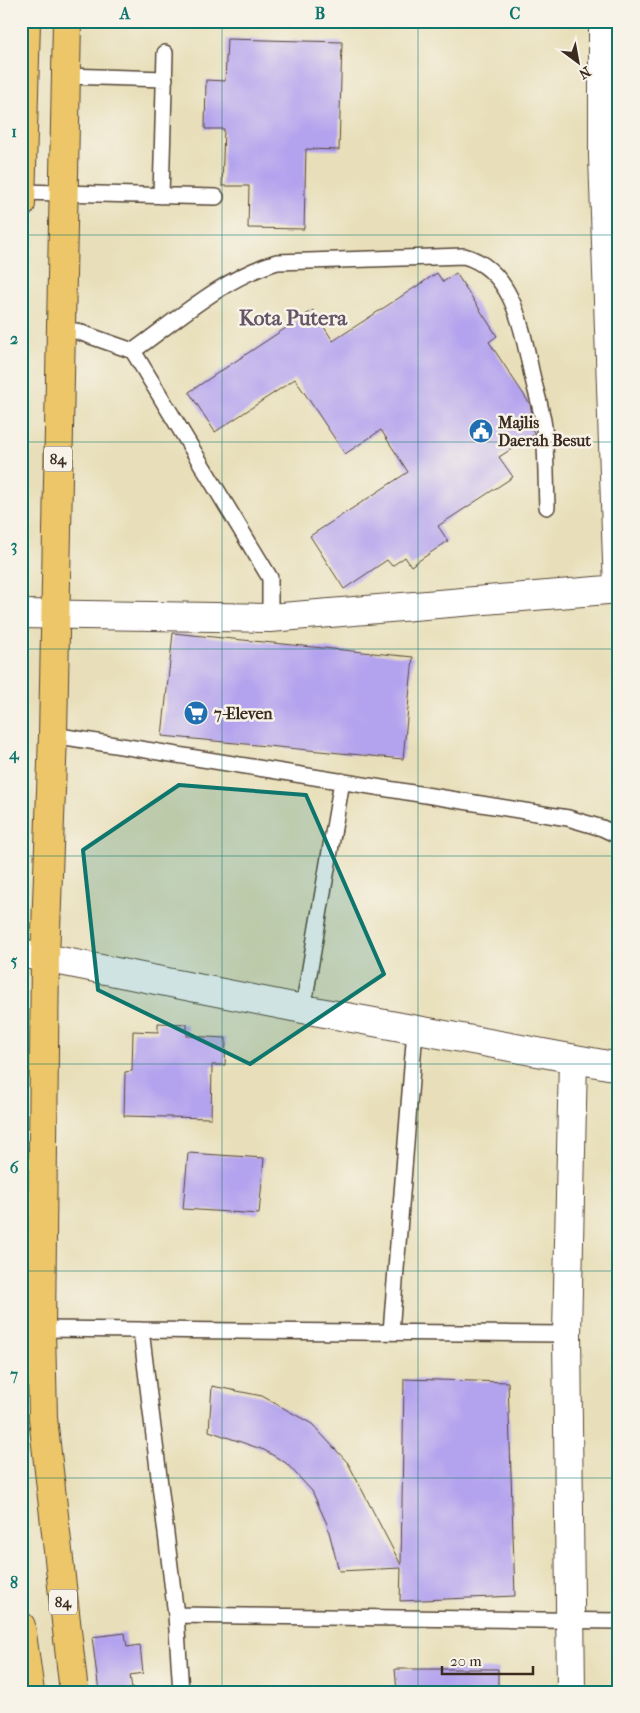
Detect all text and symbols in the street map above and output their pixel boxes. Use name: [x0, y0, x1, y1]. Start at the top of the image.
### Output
text: A: [119, 4, 131, 23]
text: B: [315, 4, 325, 23]
text: C: [510, 4, 521, 23]
north arrow: [552, 38, 602, 88]
text: N: [575, 63, 594, 83]
text: 1: [11, 122, 17, 141]
district label: Kota Putera: [239, 306, 348, 330]
text: 2: [10, 329, 18, 348]
place label: Majlis Daerah Besut: [497, 413, 591, 450]
public building icon: Majlis Daerah Besut: [468, 418, 494, 444]
road number: 84: [44, 446, 72, 472]
text: 3: [11, 536, 17, 556]
supermarket icon: 7-Eleven: [183, 700, 209, 726]
place label: 7-Eleven: [213, 704, 273, 723]
text: 4: [8, 744, 20, 764]
text: 5: [11, 951, 18, 970]
text: 6: [10, 1158, 19, 1177]
text: 7: [9, 1365, 18, 1384]
text: 8: [10, 1573, 18, 1592]
road number: 84: [49, 1590, 77, 1614]
scale bar: [442, 1643, 534, 1675]
text: 20 m: [450, 1652, 482, 1670]

